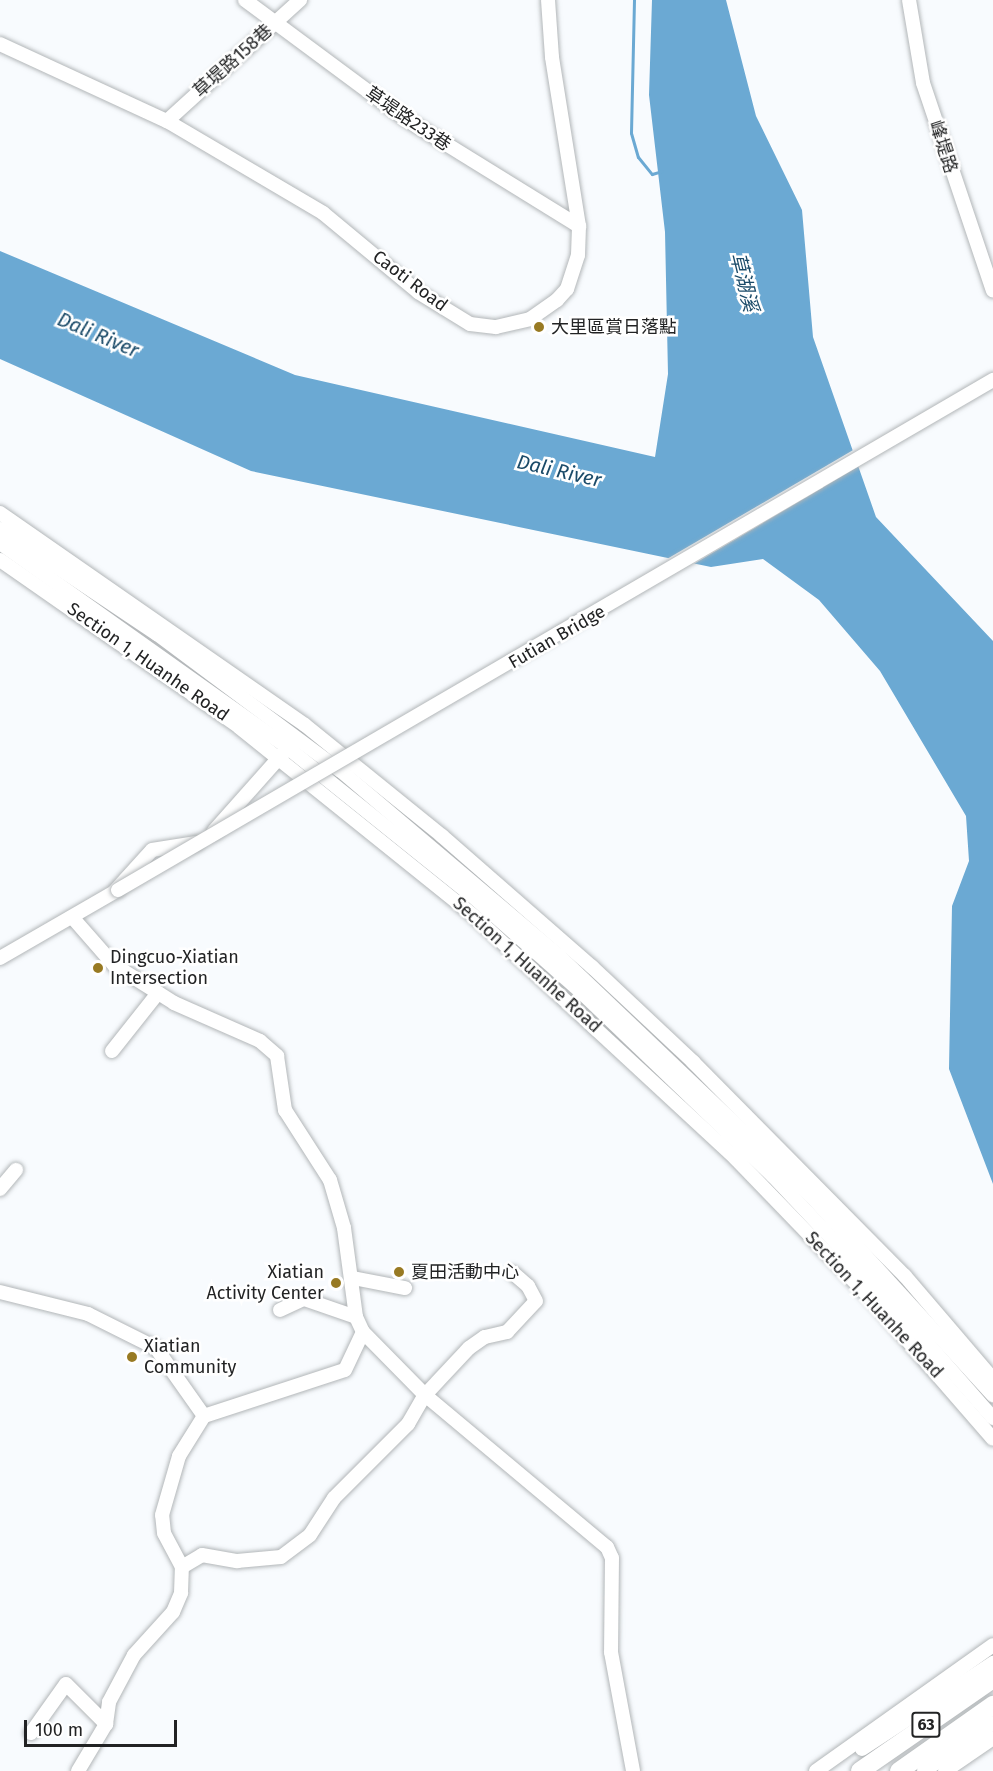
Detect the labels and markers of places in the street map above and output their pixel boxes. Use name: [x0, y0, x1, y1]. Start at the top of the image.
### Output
place label: 大里區賞日落點: [551, 316, 677, 338]
marker: 大里區賞日落點: [532, 320, 546, 334]
place label: Dingcuo-Xiatian Intersection: [110, 947, 239, 990]
marker: Dingcuo-Xiatian Intersection: [91, 961, 105, 975]
place label: 夏田活動中心: [411, 1261, 519, 1283]
place label: Xiatian Activity Center: [206, 1262, 324, 1304]
marker: 夏田活動中心: [392, 1265, 406, 1279]
marker: Xiatian Activity Center: [329, 1276, 343, 1290]
place label: Xiatian Community: [144, 1336, 236, 1378]
marker: Xiatian Community: [125, 1350, 139, 1364]

